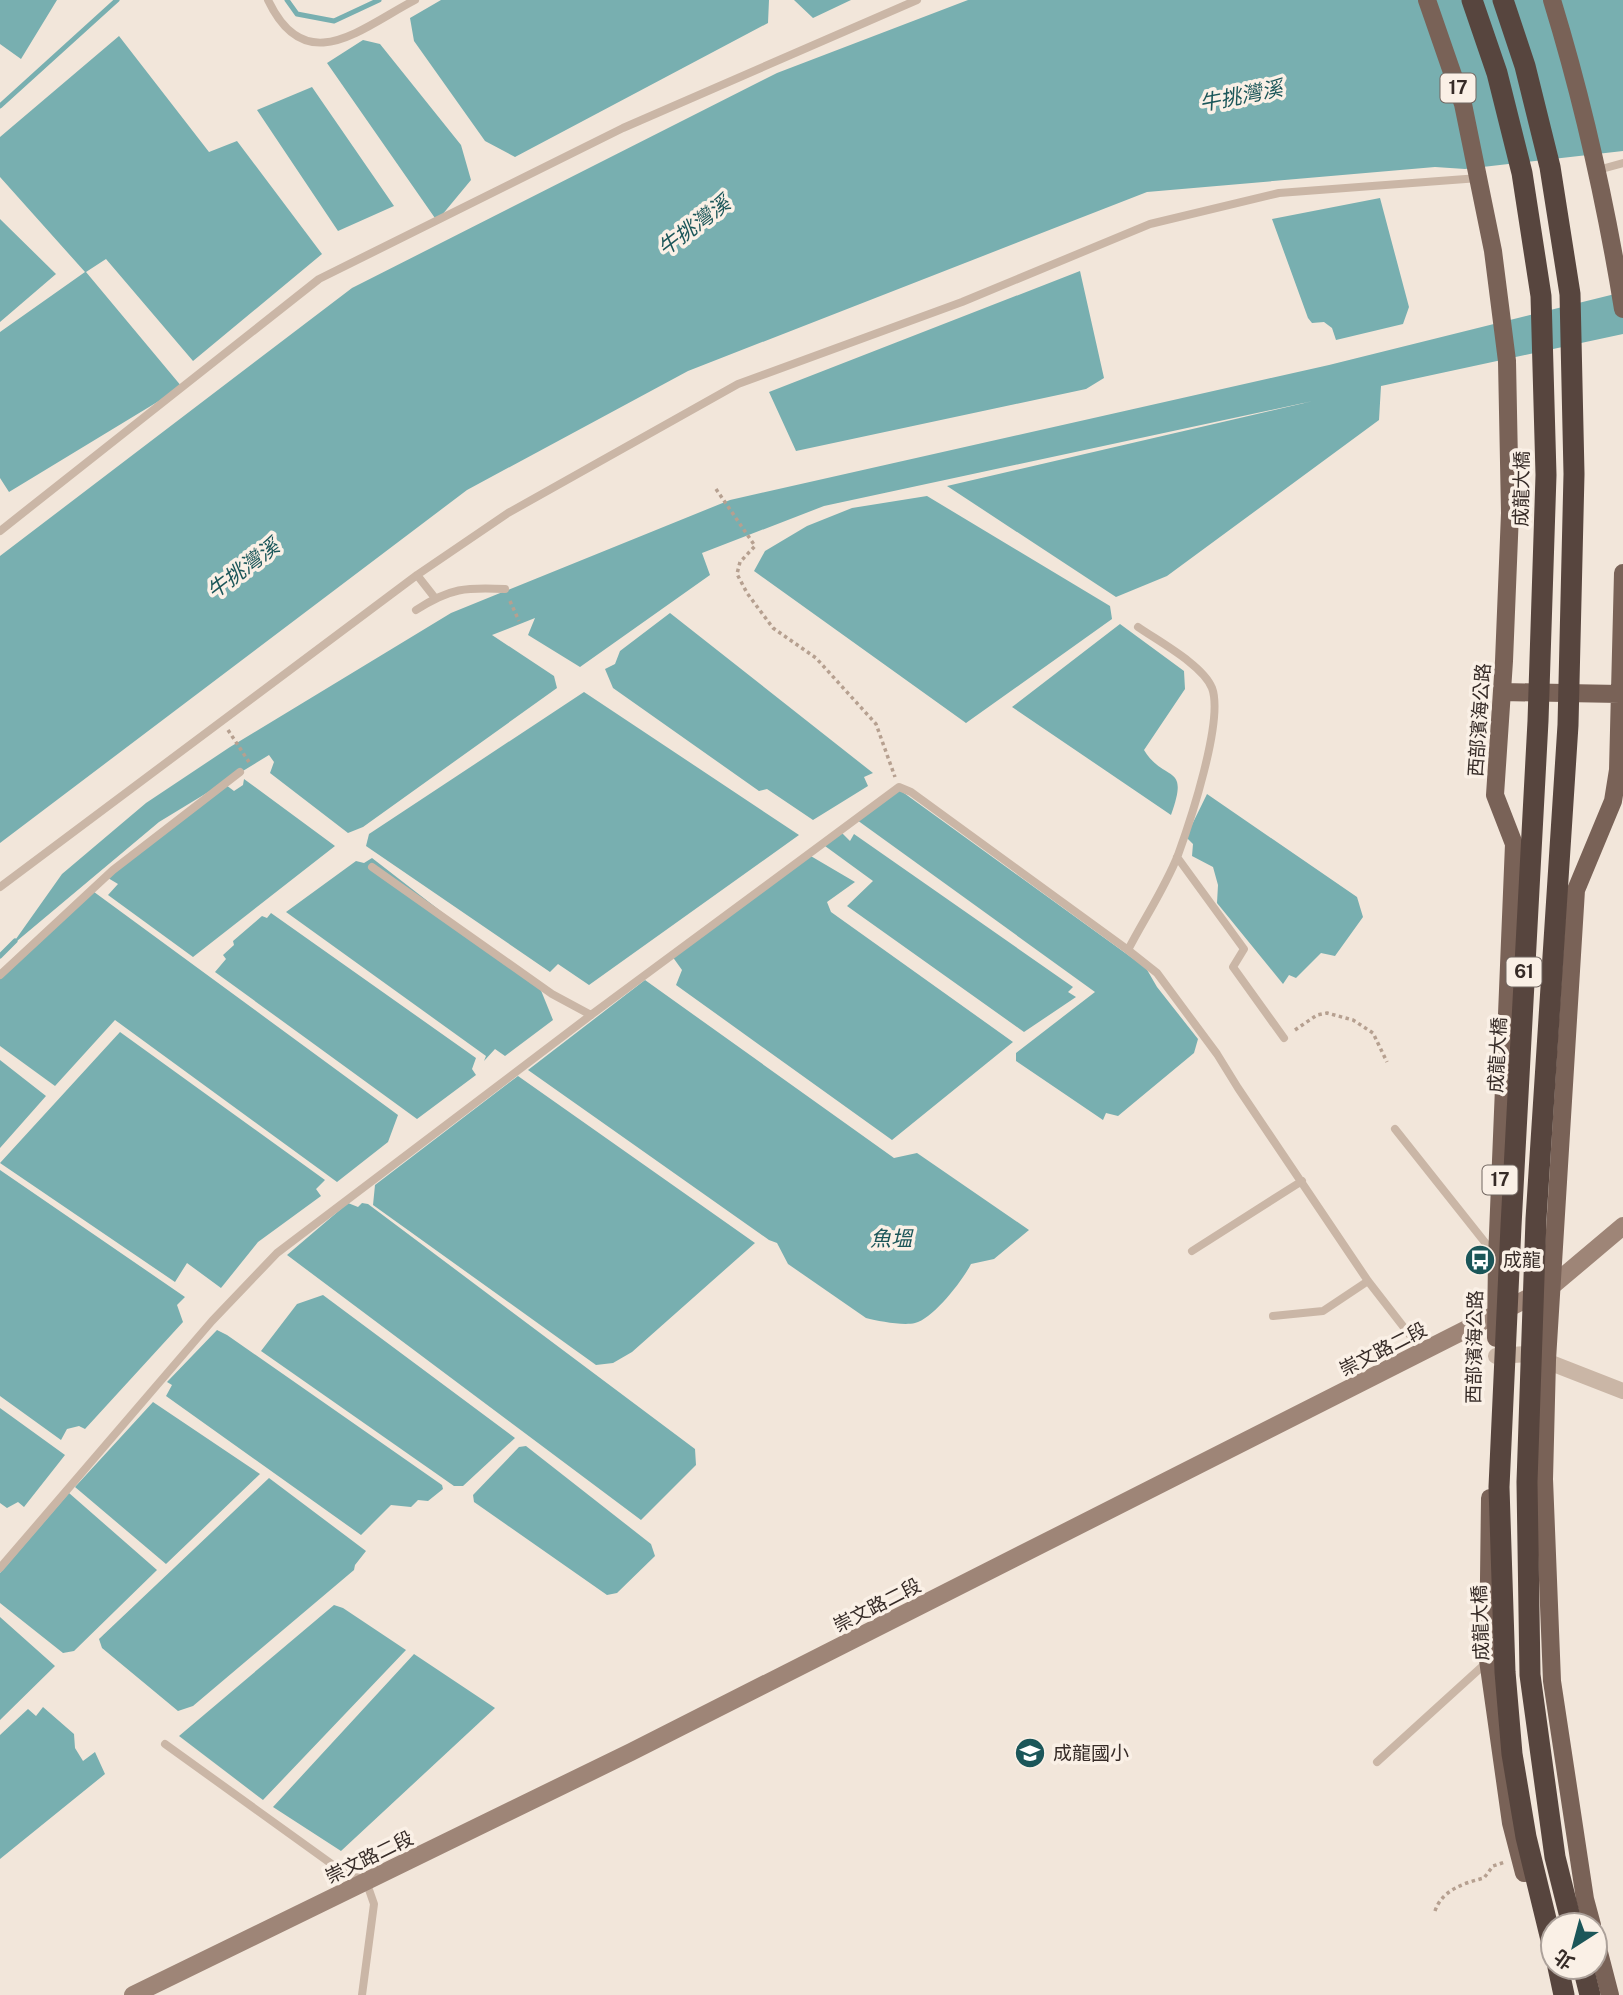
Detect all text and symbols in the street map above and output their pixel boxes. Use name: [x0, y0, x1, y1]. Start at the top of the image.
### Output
road number: 17: [1440, 74, 1476, 102]
water label: 牛挑灣溪: [1197, 75, 1287, 116]
water label: 牛挑灣溪: [653, 189, 737, 261]
street label: 成龍大橋: [1509, 451, 1533, 527]
water label: 牛挑灣溪: [202, 532, 286, 604]
street label: 西部濱海公路: [1464, 662, 1494, 778]
road number: 61: [1506, 958, 1542, 987]
street label: 成龍大橋: [1484, 1016, 1510, 1094]
road number: 17: [1482, 1166, 1518, 1195]
water label: 魚塭: [870, 1226, 914, 1251]
bus stop icon: 成龍: [1463, 1243, 1497, 1277]
place label: 成龍: [1503, 1249, 1541, 1271]
street label: 西部濱海公路: [1462, 1290, 1486, 1404]
street label: 崇文路二段: [1336, 1318, 1430, 1380]
street label: 崇文路二段: [830, 1574, 924, 1636]
street label: 成龍大橋: [1468, 1585, 1492, 1661]
school or university icon: 成龍國小: [1013, 1736, 1047, 1770]
place label: 成龍國小: [1053, 1742, 1129, 1764]
street label: 崇文路二段: [321, 1826, 417, 1888]
north arrow: [1539, 1911, 1609, 1981]
text: 北: [1550, 1945, 1578, 1974]

